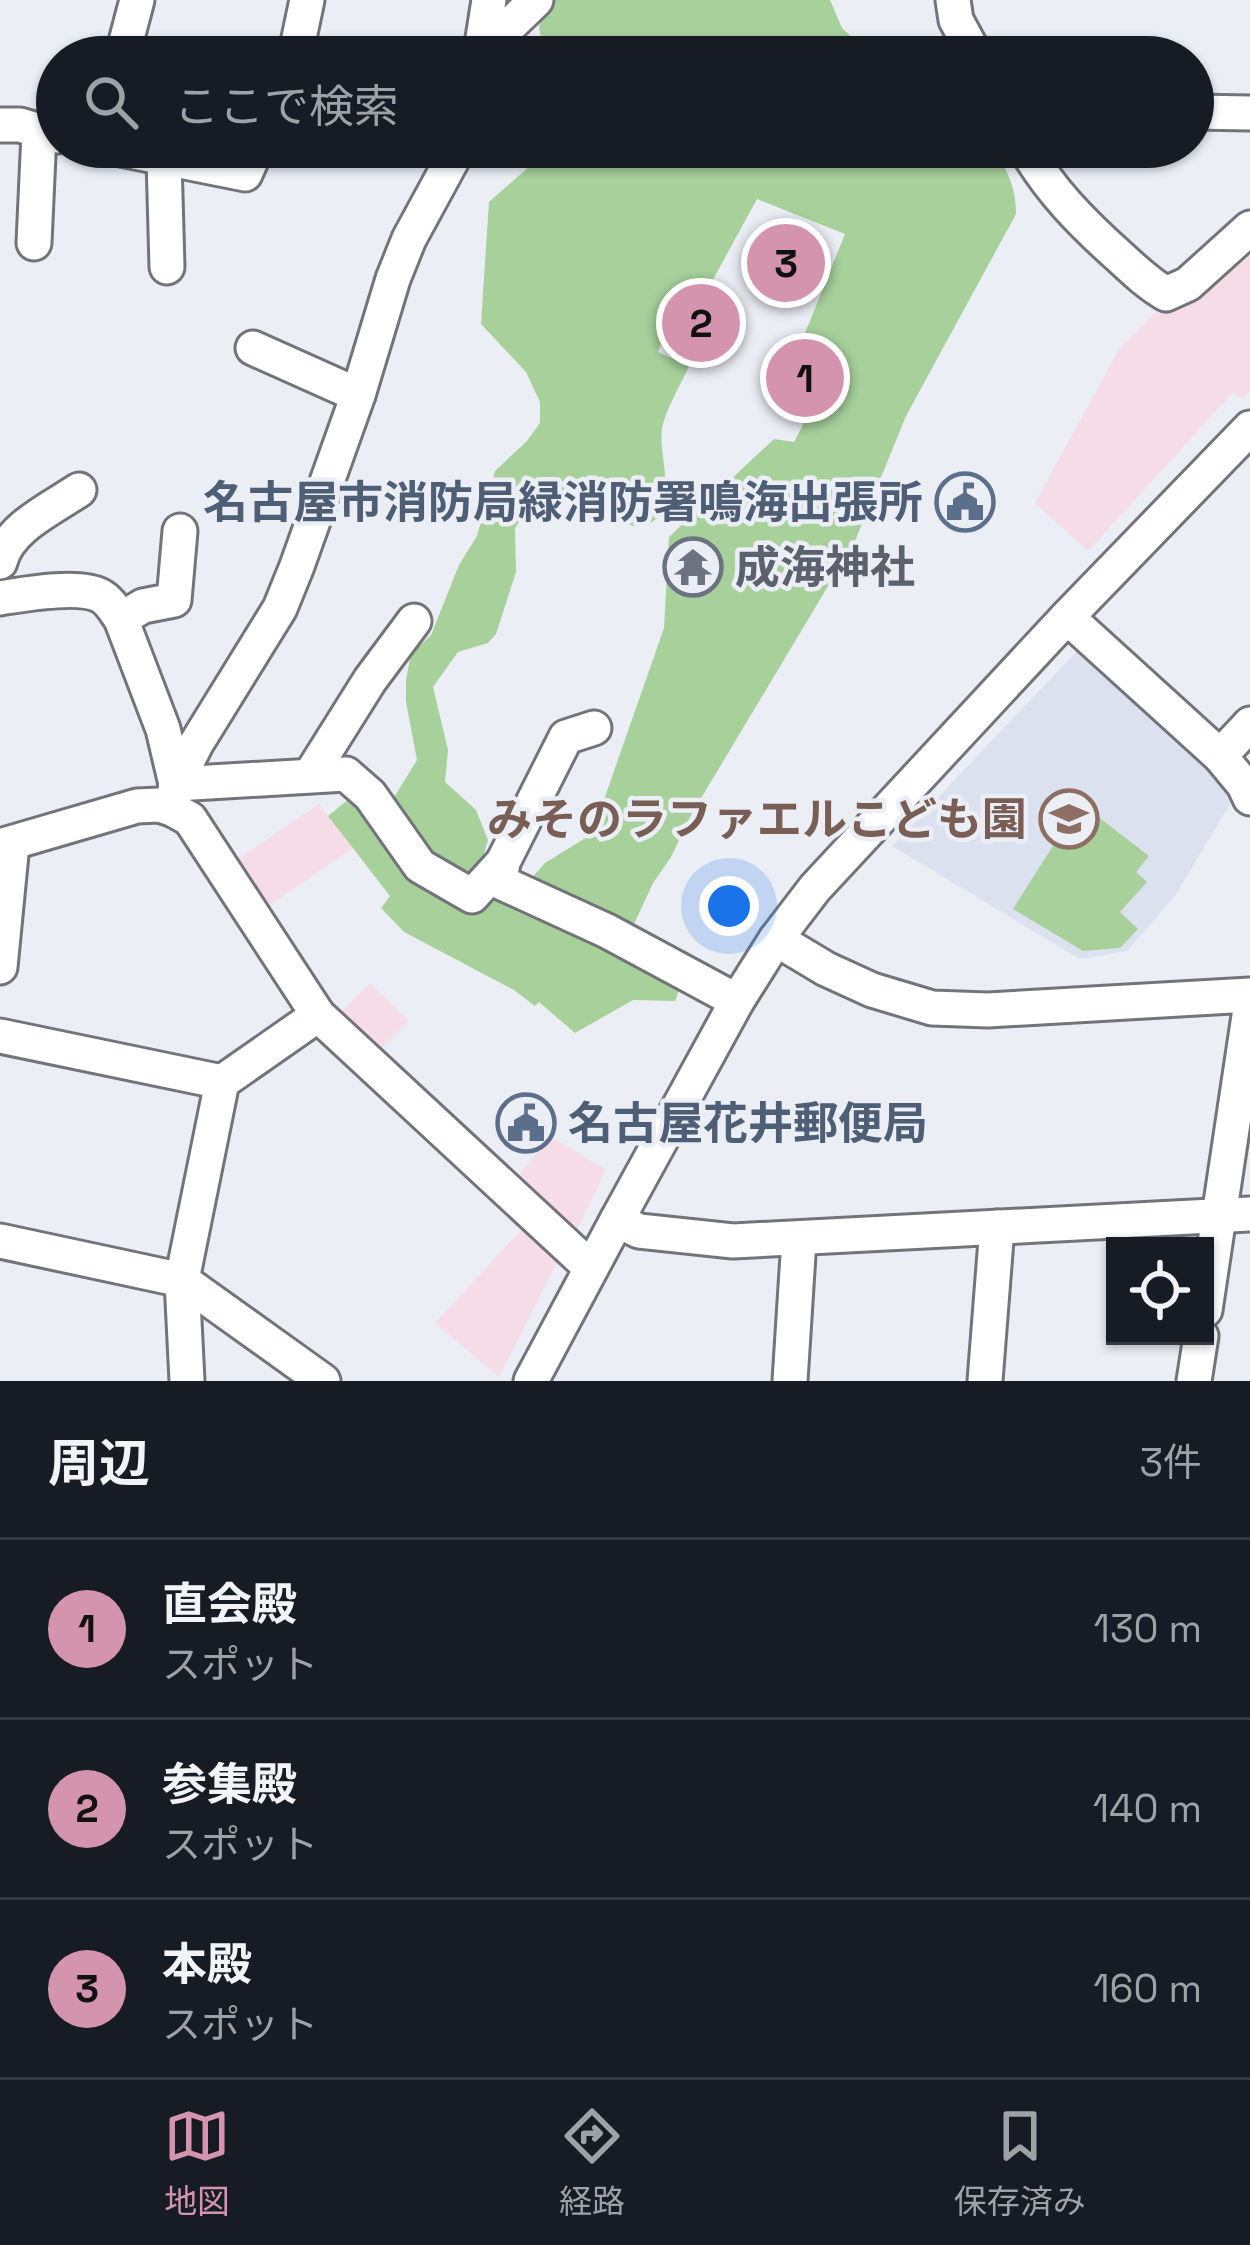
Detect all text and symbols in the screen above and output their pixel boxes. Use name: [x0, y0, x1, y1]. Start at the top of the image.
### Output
search box: [36, 36, 1214, 168]
icon: search: [78, 69, 144, 135]
text: ここで検索: [174, 78, 399, 135]
pin: 3: [747, 218, 825, 308]
pin: 2: [662, 278, 740, 368]
pin: 1: [766, 333, 844, 423]
public building icon: 名古屋市消防局緑消防署鳴海出張所: [934, 471, 996, 533]
place label: 名古屋市消防局緑消防署鳴海出張所: [203, 474, 923, 531]
temple icon: 成海神社: [662, 536, 724, 598]
place label: 成海神社: [735, 539, 915, 596]
school or university icon: みそのラファエルこども園: [1038, 788, 1100, 850]
place label: みそのラファエルこども園: [487, 791, 1027, 848]
your location: [699, 876, 759, 936]
public building icon: 名古屋花井郵便局: [495, 1092, 557, 1154]
place label: 名古屋花井郵便局: [568, 1095, 928, 1152]
map controls: [1106, 1237, 1214, 1345]
button: locate: [1106, 1237, 1214, 1345]
text: 周辺: [48, 1431, 150, 1496]
text: 3件: [1139, 1438, 1202, 1487]
text: 直会殿: [162, 1576, 297, 1633]
text: 1: [78, 1604, 96, 1653]
text: 130 m: [1094, 1604, 1202, 1653]
text: スポット: [162, 1640, 318, 1689]
text: 参集殿: [162, 1756, 297, 1813]
text: 2: [75, 1784, 99, 1833]
text: 140 m: [1093, 1784, 1202, 1833]
text: スポット: [162, 1820, 318, 1869]
text: 本殿: [162, 1936, 252, 1993]
text: 3: [75, 1964, 99, 2013]
text: 160 m: [1093, 1964, 1202, 2013]
text: スポット: [162, 2000, 318, 2049]
tab: 地図: [164, 2103, 230, 2223]
tab: 経路: [559, 2103, 625, 2223]
tab: 保存済み: [954, 2103, 1086, 2223]

